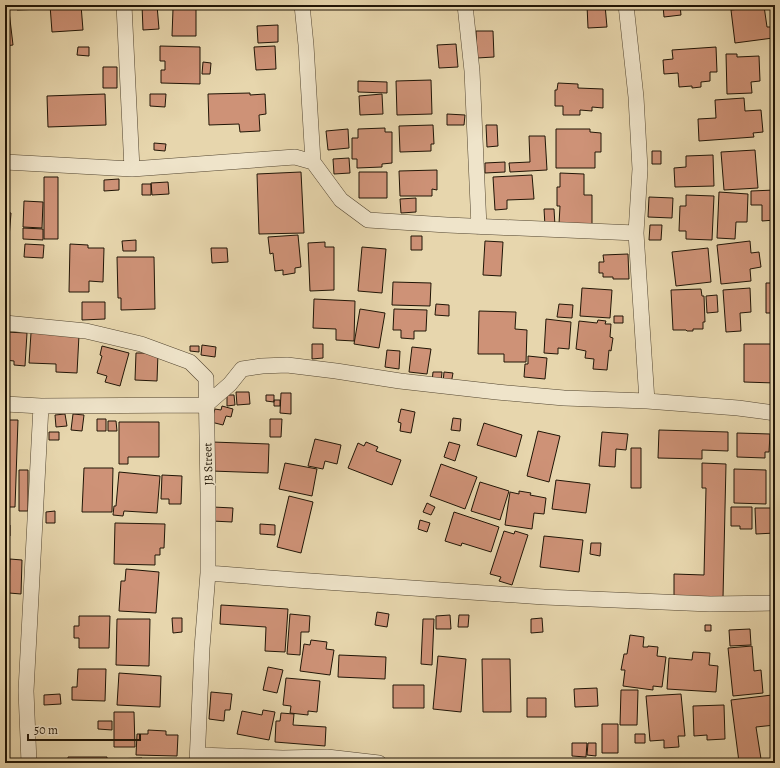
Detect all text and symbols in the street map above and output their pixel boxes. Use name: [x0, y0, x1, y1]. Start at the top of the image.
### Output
street label: JB Street: [199, 442, 217, 486]
scale bar: [28, 716, 140, 742]
text: 50 m: [34, 722, 58, 738]

